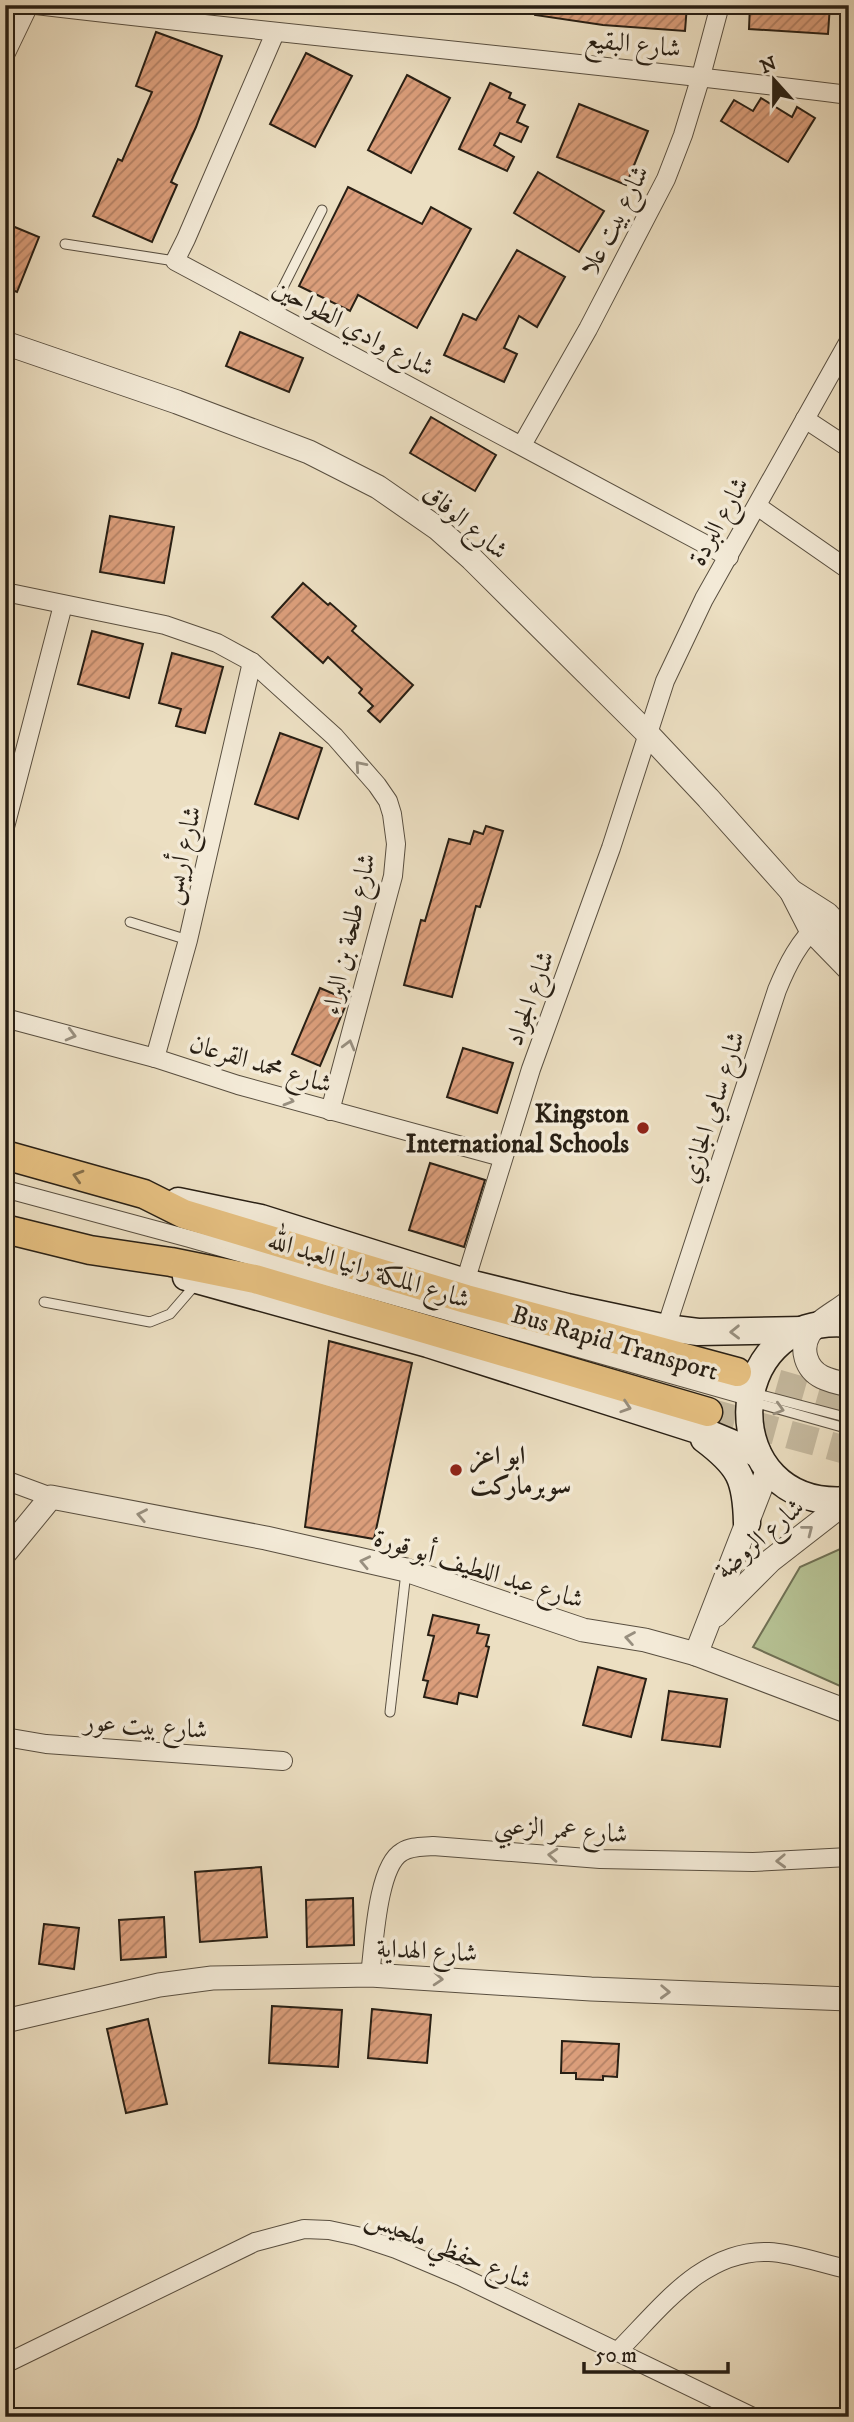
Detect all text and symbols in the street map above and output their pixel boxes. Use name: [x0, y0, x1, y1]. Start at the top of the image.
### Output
street label: شارع البقيع: [583, 23, 682, 72]
north arrow: [738, 46, 808, 116]
text: N: [757, 52, 780, 79]
street label: شارع بيت علا: [573, 160, 661, 283]
street label: شارع وادي الطواحين: [265, 272, 440, 388]
street label: شارع البردة: [681, 472, 761, 574]
street label: شارع الوفاق: [413, 477, 514, 570]
one-way arrow: [356, 761, 368, 774]
street label: شارع أريس: [153, 802, 214, 909]
street label: شارع طلحة بن البراء: [315, 850, 388, 1019]
street label: شارع الجواد: [498, 946, 567, 1052]
one-way arrow: [65, 1027, 77, 1042]
street label: شارع محمد القرعان: [184, 1027, 336, 1106]
street label: شارع سامي الجازي: [673, 1027, 757, 1189]
one-way arrow: [340, 1039, 355, 1051]
one-way arrow: [283, 1091, 295, 1106]
place label: Kingston International Schools: [406, 1098, 629, 1161]
marker: Kingston International Schools: [635, 1120, 651, 1136]
one-way arrow: [72, 1170, 84, 1184]
street label: شارع الملكة رانيا العبد الله: [262, 1219, 475, 1321]
street label: Bus Rapid Transport: [507, 1298, 722, 1389]
one-way arrow: [730, 1324, 741, 1339]
one-way arrow: [620, 1399, 632, 1414]
one-way arrow: [773, 1401, 785, 1416]
place label: ابو اعز سوبرماركت: [470, 1440, 571, 1503]
marker: ابو اعز سوبرماركت: [448, 1462, 464, 1478]
street label: شارع الروضة: [708, 1491, 814, 1590]
one-way arrow: [136, 1509, 148, 1524]
street label: شارع عبد اللطيف أبو قورة: [369, 1520, 588, 1621]
one-way arrow: [800, 1526, 813, 1539]
one-way arrow: [359, 1556, 371, 1570]
one-way arrow: [624, 1631, 636, 1646]
street label: شارع بيت عور: [80, 1706, 209, 1751]
street label: شارع عمر الزعبي: [493, 1809, 629, 1858]
one-way arrow: [548, 1848, 559, 1863]
one-way arrow: [775, 1853, 786, 1868]
street label: شارع الهداية: [375, 1932, 478, 1975]
one-way arrow: [433, 1971, 444, 1986]
one-way arrow: [660, 1984, 671, 1999]
street label: شارع حفظي ملحيس: [358, 2201, 536, 2304]
scale bar: [584, 2331, 728, 2375]
text: 50 m: [595, 2343, 637, 2369]

